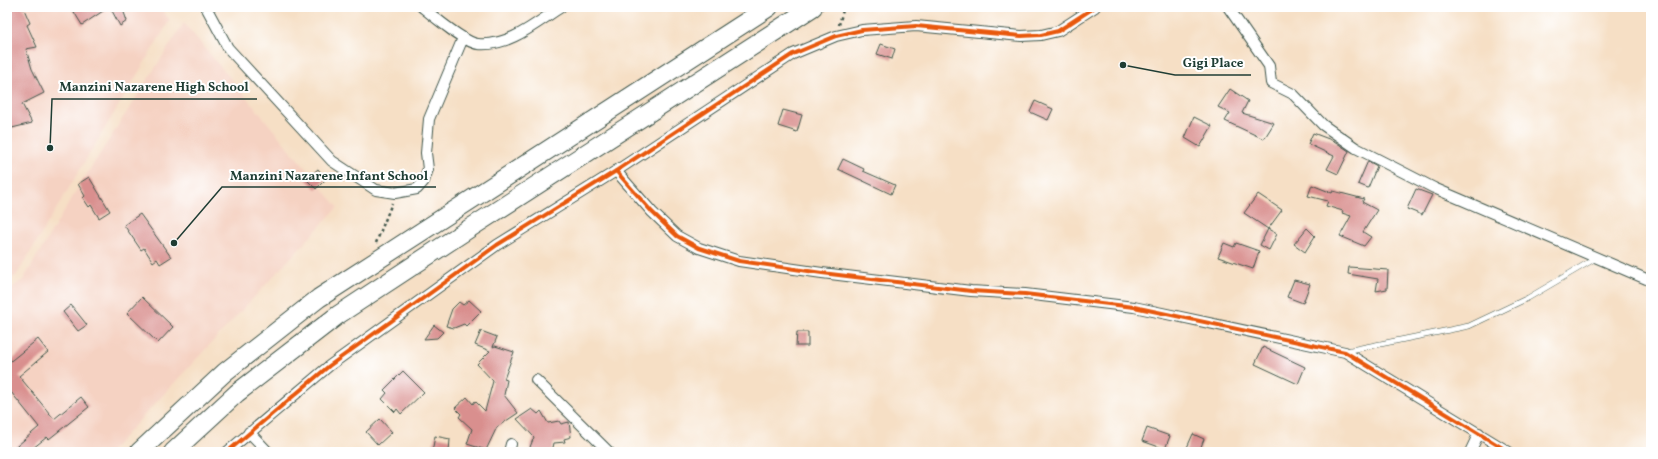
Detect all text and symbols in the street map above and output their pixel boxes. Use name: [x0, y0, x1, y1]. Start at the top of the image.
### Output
callout: Gigi Place: [1175, 50, 1251, 75]
text: Gigi Place: [1183, 55, 1244, 73]
callout: Manzini Nazarene High School: [52, 74, 257, 99]
text: Manzini Nazarene High School: [59, 79, 249, 97]
callout: Manzini Nazarene Infant School: [222, 162, 436, 187]
text: Manzini Nazarene Infant School: [230, 168, 429, 186]

